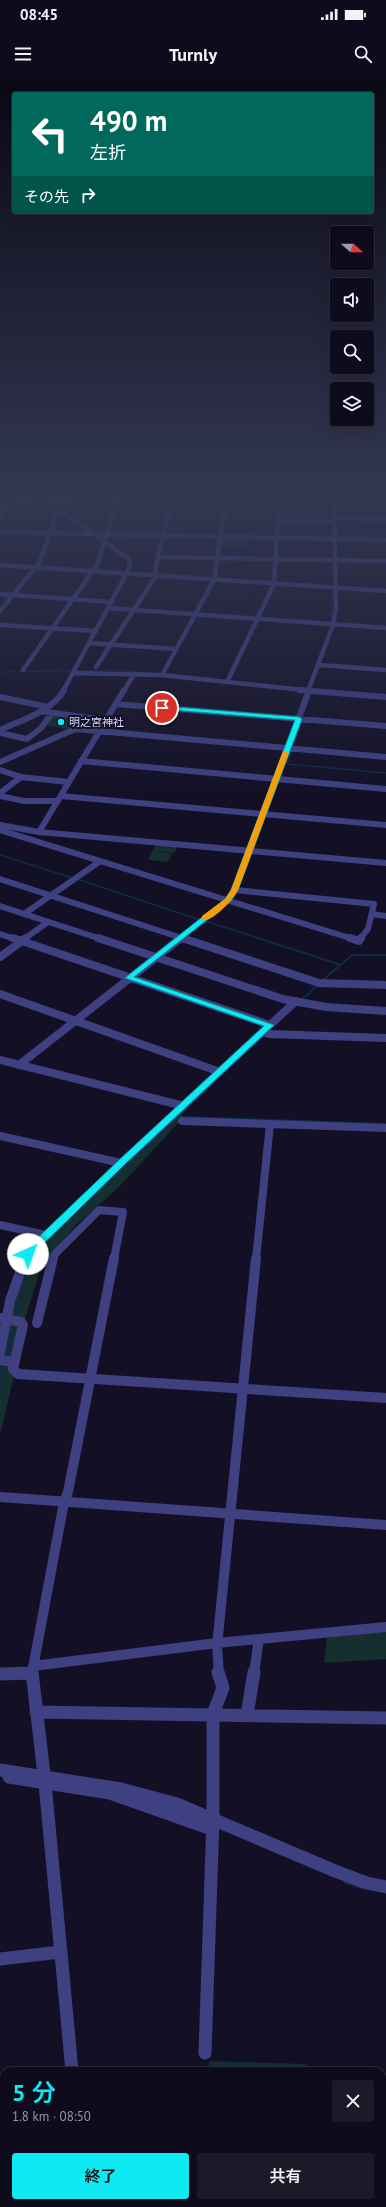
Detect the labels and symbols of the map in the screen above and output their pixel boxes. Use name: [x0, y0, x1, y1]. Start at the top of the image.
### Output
north arrow: [330, 226, 374, 270]
pin: [145, 691, 179, 725]
place label: 明之宮神社: [69, 715, 124, 729]
marker: 明之宮神社: [56, 717, 66, 727]
position arrow: [7, 1233, 49, 1275]

